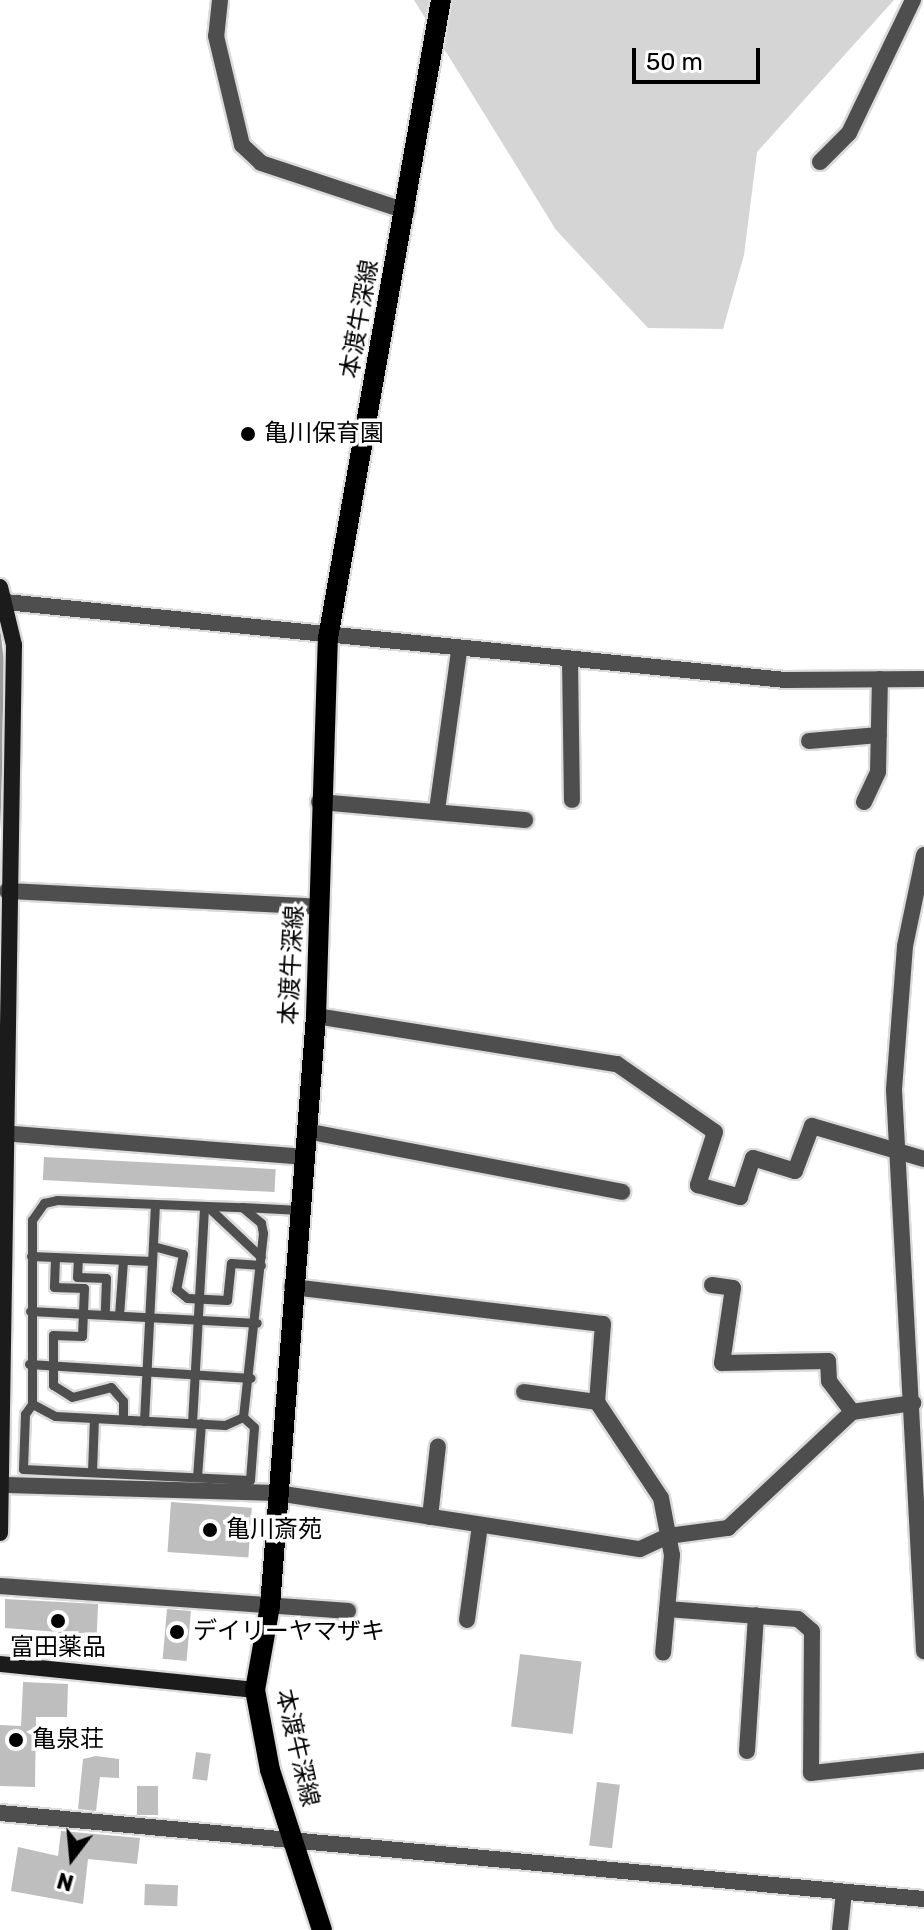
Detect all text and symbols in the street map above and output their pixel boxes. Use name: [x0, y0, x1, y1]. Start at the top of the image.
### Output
scale bar: [636, 32, 764, 82]
text: 50 m: [646, 48, 703, 76]
street label: 本渡牛深線: [335, 257, 385, 381]
place label: 亀川保育園: [264, 420, 384, 448]
marker: 亀川保育園: [239, 425, 257, 443]
street label: 本渡牛深線: [274, 904, 310, 1026]
place label: 亀川斎苑: [226, 1516, 322, 1544]
marker: 亀川斎苑: [201, 1521, 219, 1539]
marker: 富田薬品: [49, 1612, 67, 1630]
place label: デイリーヤマザキ: [193, 1618, 385, 1646]
marker: デイリーヤマザキ: [168, 1623, 186, 1641]
place label: 富田薬品: [10, 1634, 106, 1662]
street label: 本渡牛深線: [269, 1686, 325, 1810]
place label: 亀泉荘: [32, 1726, 104, 1754]
marker: 亀泉荘: [7, 1731, 25, 1749]
north arrow: [32, 1818, 112, 1898]
text: N: [54, 1866, 77, 1897]

